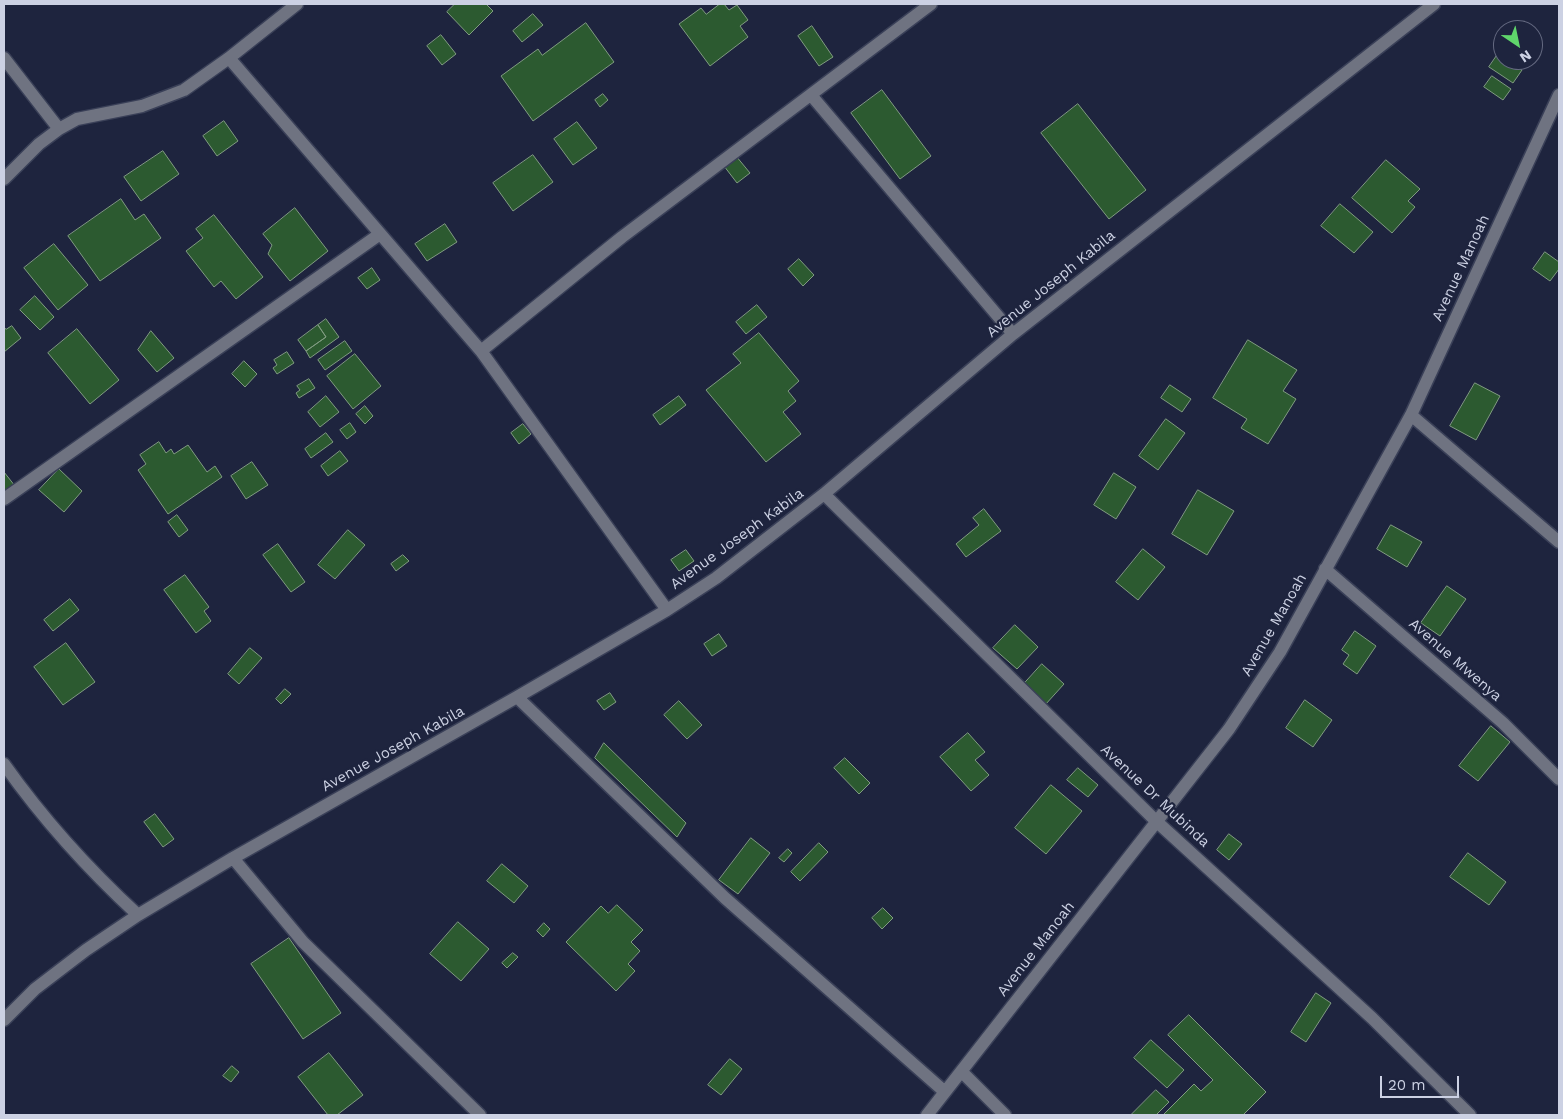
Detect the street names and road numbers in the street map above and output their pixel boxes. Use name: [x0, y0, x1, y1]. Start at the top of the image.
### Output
street label: Avenue Manoah: [1428, 212, 1494, 324]
street label: Avenue Joseph Kabila: [983, 227, 1119, 341]
street label: Avenue Joseph Kabila: [667, 485, 807, 593]
street label: Avenue Manoah: [1237, 571, 1311, 679]
street label: Avenue Mwenya: [1405, 615, 1505, 705]
street label: Avenue Joseph Kabila: [318, 702, 468, 796]
street label: Avenue Dr Mubinda: [1097, 741, 1213, 851]
street label: Avenue Manoah: [993, 898, 1079, 1000]

